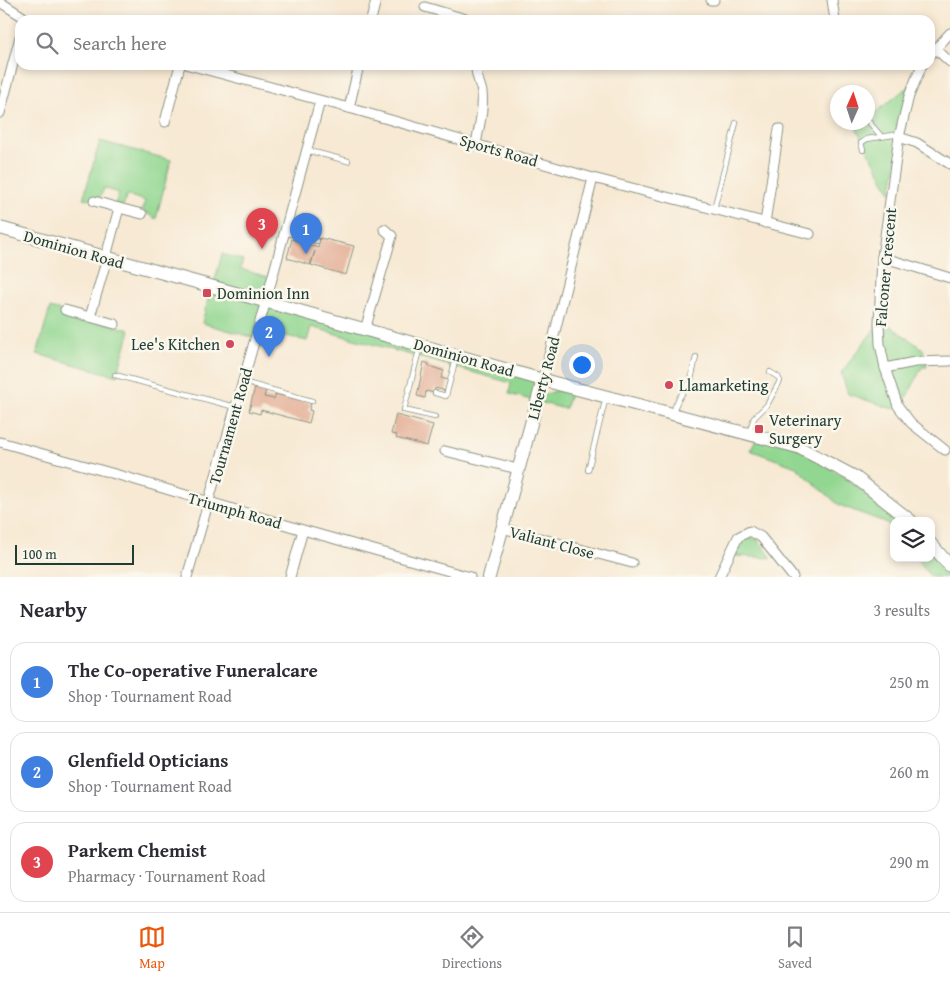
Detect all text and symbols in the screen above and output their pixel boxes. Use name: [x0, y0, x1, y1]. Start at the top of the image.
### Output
search box: [15, 15, 935, 70]
icon: search: [33, 29, 61, 57]
text: Search here: [73, 29, 167, 57]
north arrow: [830, 85, 875, 130]
street label: Sports Road: [457, 127, 541, 173]
street label: Falconer Crescent: [868, 206, 902, 327]
pin: 3: [246, 208, 278, 249]
pin: 1: [290, 213, 322, 254]
street label: Dominion Road: [21, 223, 127, 275]
place label: Dominion Inn: [217, 281, 310, 305]
marker: Dominion Inn: [201, 287, 213, 299]
pin: 2: [253, 316, 285, 357]
street label: Dominion Road: [411, 331, 517, 383]
place label: Lee's Kitchen: [131, 332, 220, 356]
street label: Liberty Road: [520, 333, 566, 422]
marker: Lee's Kitchen: [224, 338, 236, 350]
your location: [569, 352, 595, 378]
street label: Tournament Road: [202, 364, 258, 487]
place label: Llamarketing: [679, 373, 769, 397]
marker: Llamarketing: [663, 379, 675, 391]
place label: Veterinary Surgery: [769, 408, 841, 450]
marker: Veterinary Surgery: [753, 423, 765, 435]
street label: Triumph Road: [185, 485, 285, 535]
map controls: [890, 517, 935, 562]
button: layers: [890, 517, 935, 562]
street label: Valiant Close: [507, 519, 597, 565]
scale bar: [15, 542, 134, 565]
text: 100 m: [22, 544, 57, 564]
text: Nearby: [20, 594, 87, 625]
text: 3 results: [873, 598, 930, 622]
text: The Co-operative Funeralcare: [68, 656, 318, 684]
text: 1: [33, 670, 41, 694]
text: 250 m: [889, 670, 929, 694]
text: Shop · Tournament Road: [68, 684, 232, 708]
text: Glenfield Opticians: [68, 746, 228, 774]
text: 2: [33, 760, 41, 784]
text: 260 m: [889, 760, 929, 784]
text: Shop · Tournament Road: [68, 774, 232, 798]
text: Parkem Chemist: [68, 836, 207, 864]
text: 3: [33, 850, 41, 874]
text: 290 m: [889, 850, 929, 874]
text: Pharmacy · Tournament Road: [68, 864, 266, 888]
tab: Map: [138, 923, 166, 973]
tab: Directions: [442, 923, 502, 973]
tab: Saved: [778, 923, 812, 973]

